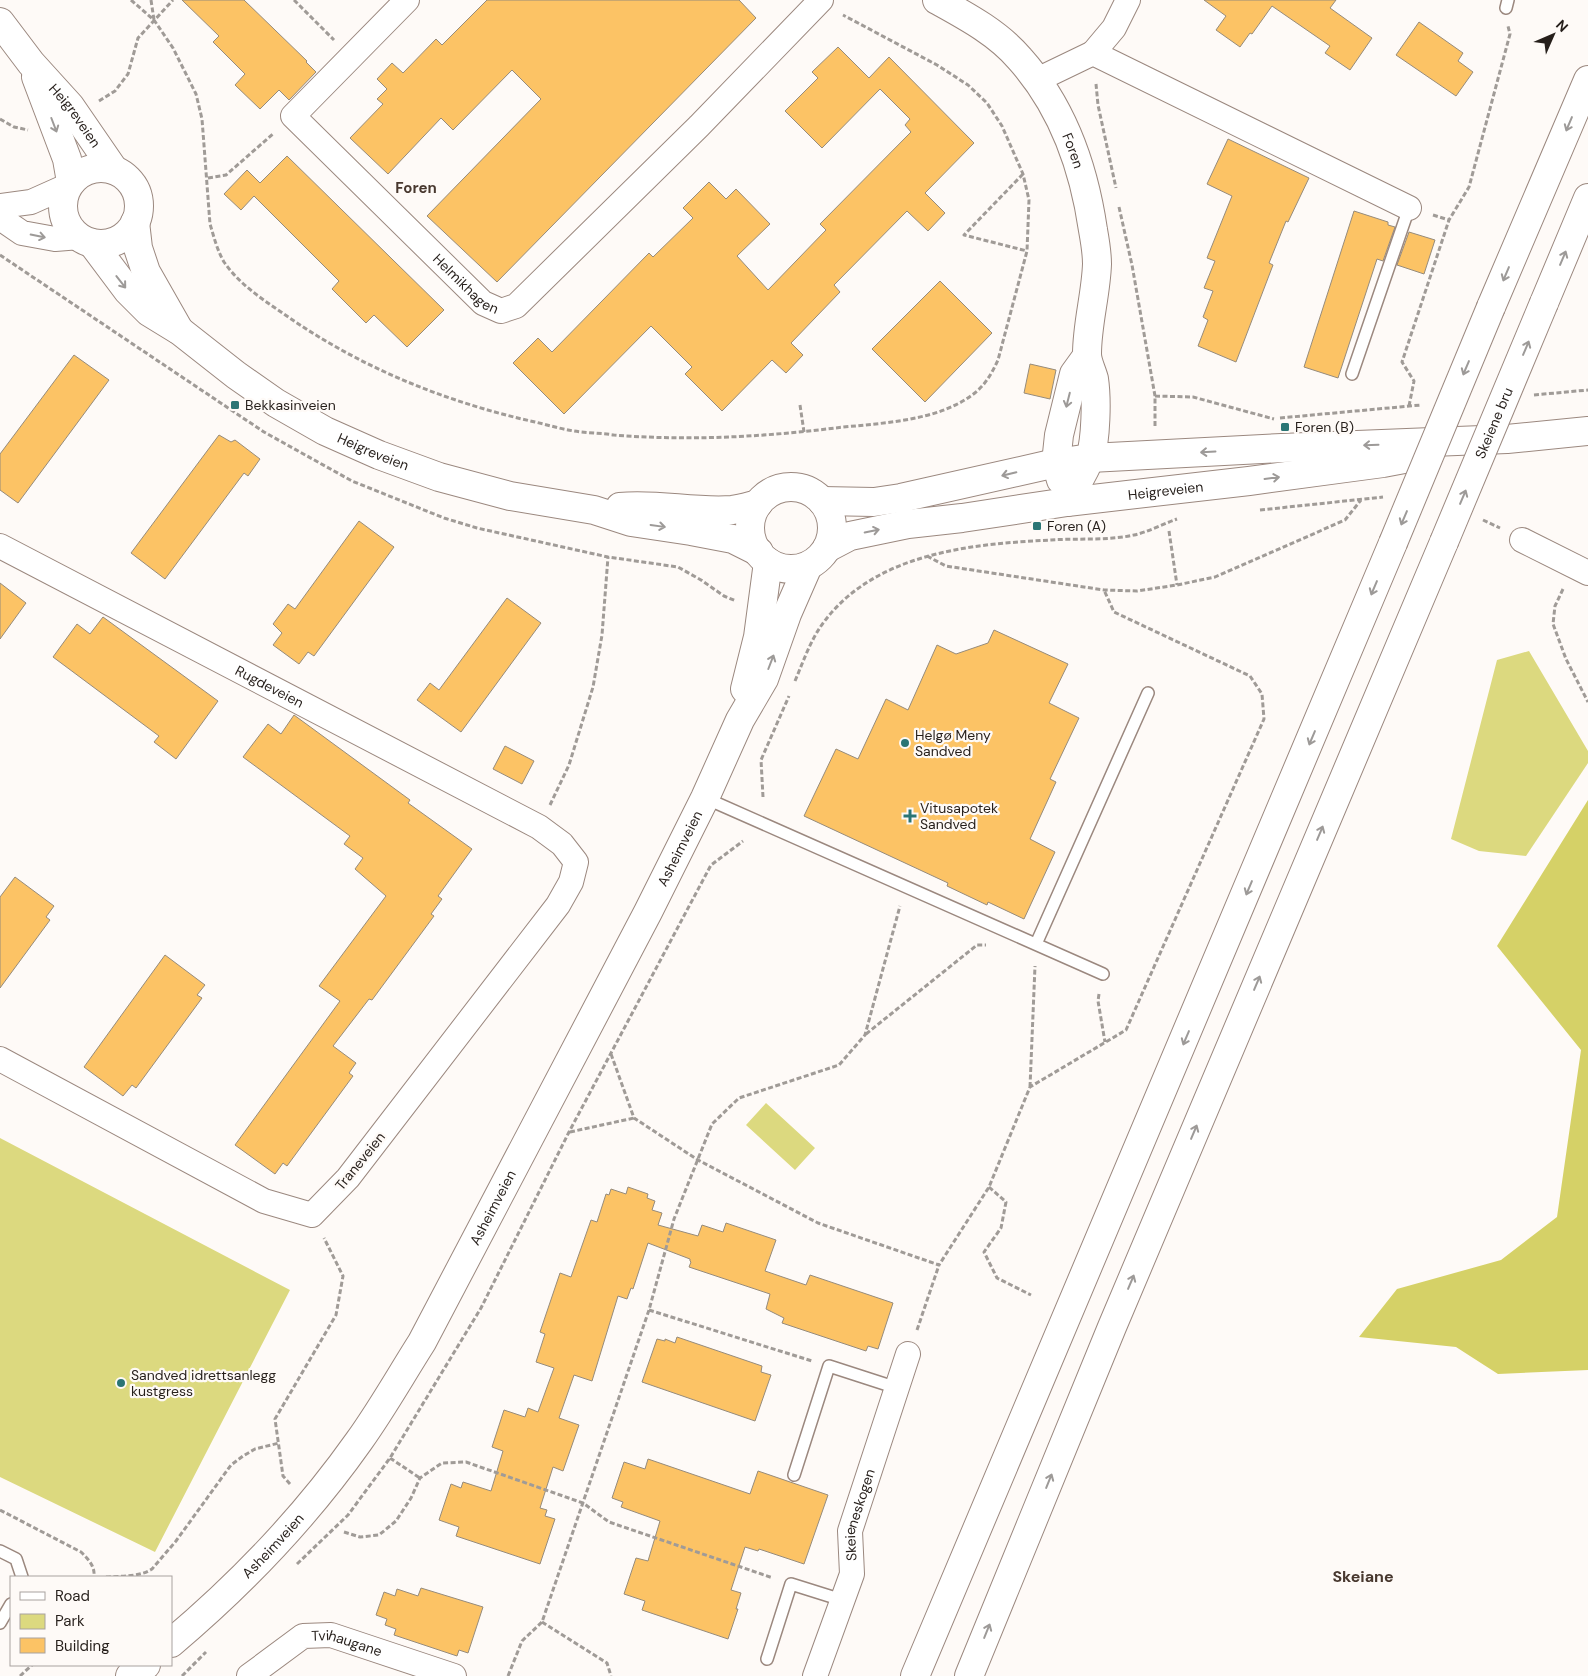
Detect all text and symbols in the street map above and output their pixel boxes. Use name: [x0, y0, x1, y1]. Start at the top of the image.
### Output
north arrow: [1528, 10, 1578, 60]
text: N: [1552, 16, 1572, 36]
street label: Heigreveien: [45, 80, 105, 151]
one-way arrow: [1564, 116, 1573, 132]
one-way arrow: [50, 117, 60, 132]
street label: Foren: [1058, 130, 1088, 171]
district label: Foren: [395, 178, 437, 198]
one-way arrow: [29, 231, 45, 241]
street label: Helmikhagen: [429, 250, 501, 318]
one-way arrow: [1559, 251, 1568, 266]
one-way arrow: [1500, 266, 1510, 281]
one-way arrow: [116, 275, 126, 289]
one-way arrow: [1521, 341, 1531, 356]
one-way arrow: [1461, 360, 1470, 375]
street label: Skeiene bru: [1471, 385, 1517, 461]
one-way arrow: [1063, 391, 1072, 407]
place label: Bekkasinveien: [245, 396, 336, 414]
marker: Bekkasinveien: [229, 399, 241, 411]
place label: Foren (B): [1295, 418, 1354, 436]
marker: Foren (B): [1279, 421, 1291, 433]
street label: Heigreveien: [335, 429, 411, 474]
one-way arrow: [1363, 440, 1379, 449]
one-way arrow: [1201, 448, 1217, 457]
one-way arrow: [1001, 470, 1017, 479]
one-way arrow: [1264, 473, 1280, 483]
street label: Heigreveien: [1127, 477, 1204, 504]
one-way arrow: [1459, 490, 1468, 505]
one-way arrow: [1398, 510, 1408, 525]
place label: Foren (A): [1047, 517, 1106, 535]
marker: Foren (A): [1031, 520, 1043, 532]
one-way arrow: [649, 521, 665, 531]
one-way arrow: [864, 526, 880, 535]
one-way arrow: [1369, 580, 1379, 595]
one-way arrow: [767, 655, 776, 670]
street label: Rugdeveien: [232, 661, 307, 712]
place label: Helgø Meny Sandved: [915, 726, 991, 760]
one-way arrow: [1306, 730, 1316, 745]
marker: Helgø Meny Sandved: [899, 737, 911, 749]
place label: Vitusapotek Sandved: [920, 799, 998, 833]
street label: Asheimveien: [653, 807, 706, 889]
marker: Vitusapotek Sandved: [904, 810, 916, 822]
one-way arrow: [1316, 826, 1326, 841]
one-way arrow: [1243, 880, 1253, 895]
one-way arrow: [1254, 975, 1263, 990]
one-way arrow: [1180, 1030, 1190, 1045]
one-way arrow: [1190, 1125, 1200, 1140]
street label: Traneveien: [331, 1128, 389, 1194]
street label: Asheimveien: [466, 1167, 520, 1248]
one-way arrow: [1127, 1275, 1137, 1290]
place label: Sandved idrettsanlegg kustgress: [131, 1366, 276, 1400]
marker: Sandved idrettsanlegg kustgress: [115, 1377, 127, 1389]
street label: Skeieneskogen: [841, 1466, 879, 1561]
one-way arrow: [1045, 1474, 1055, 1489]
street label: Asheimveien: [238, 1509, 308, 1582]
district label: Skeiane: [1332, 1566, 1394, 1587]
legend: [10, 1576, 172, 1666]
text: Road: [55, 1586, 90, 1606]
text: Park: [55, 1611, 85, 1631]
one-way arrow: [983, 1624, 993, 1639]
street label: Tvihaugane: [311, 1626, 384, 1660]
text: Building: [55, 1636, 110, 1656]

